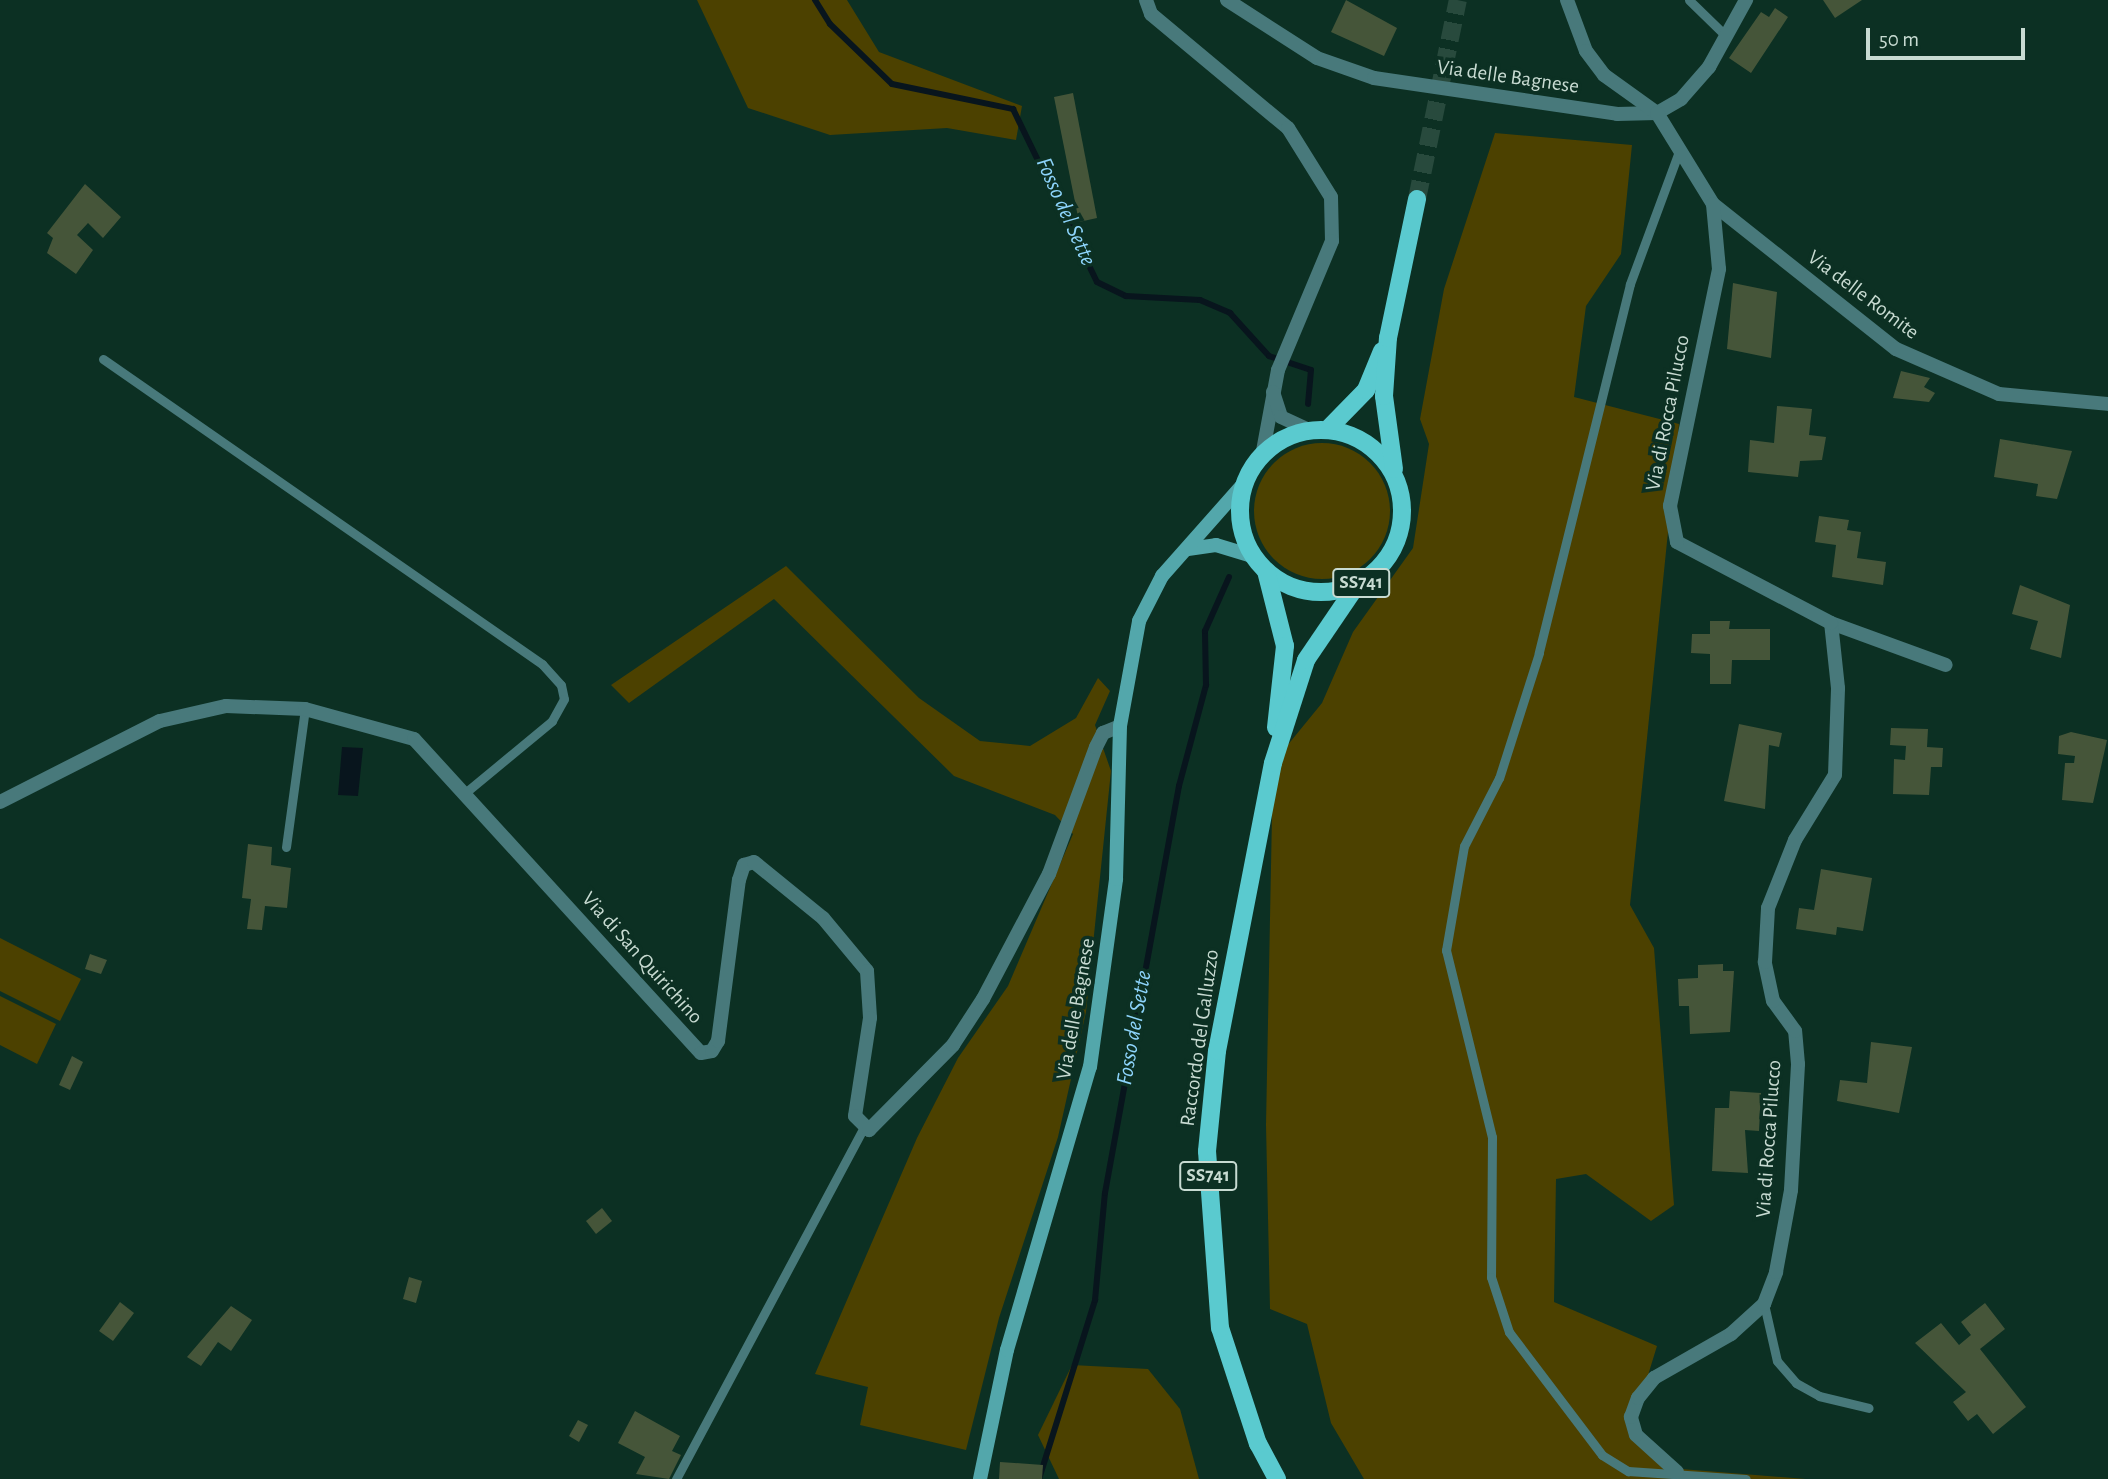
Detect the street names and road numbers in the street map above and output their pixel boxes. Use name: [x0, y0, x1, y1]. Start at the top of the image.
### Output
street label: Via delle Bagnese: [1435, 55, 1581, 99]
street label: Via delle Romite: [1802, 245, 1924, 345]
street label: Via di Rocca Pilucco: [1641, 333, 1695, 493]
road number: SS741: [1331, 568, 1391, 598]
street label: Via di San Quirichino: [576, 887, 708, 1029]
street label: Via delle Bagnese: [1051, 936, 1101, 1082]
street label: Raccordo del Galluzzo: [1175, 948, 1225, 1128]
street label: Via di Rocca Pilucco: [1751, 1059, 1787, 1219]
road number: SS741: [1178, 1160, 1238, 1192]

